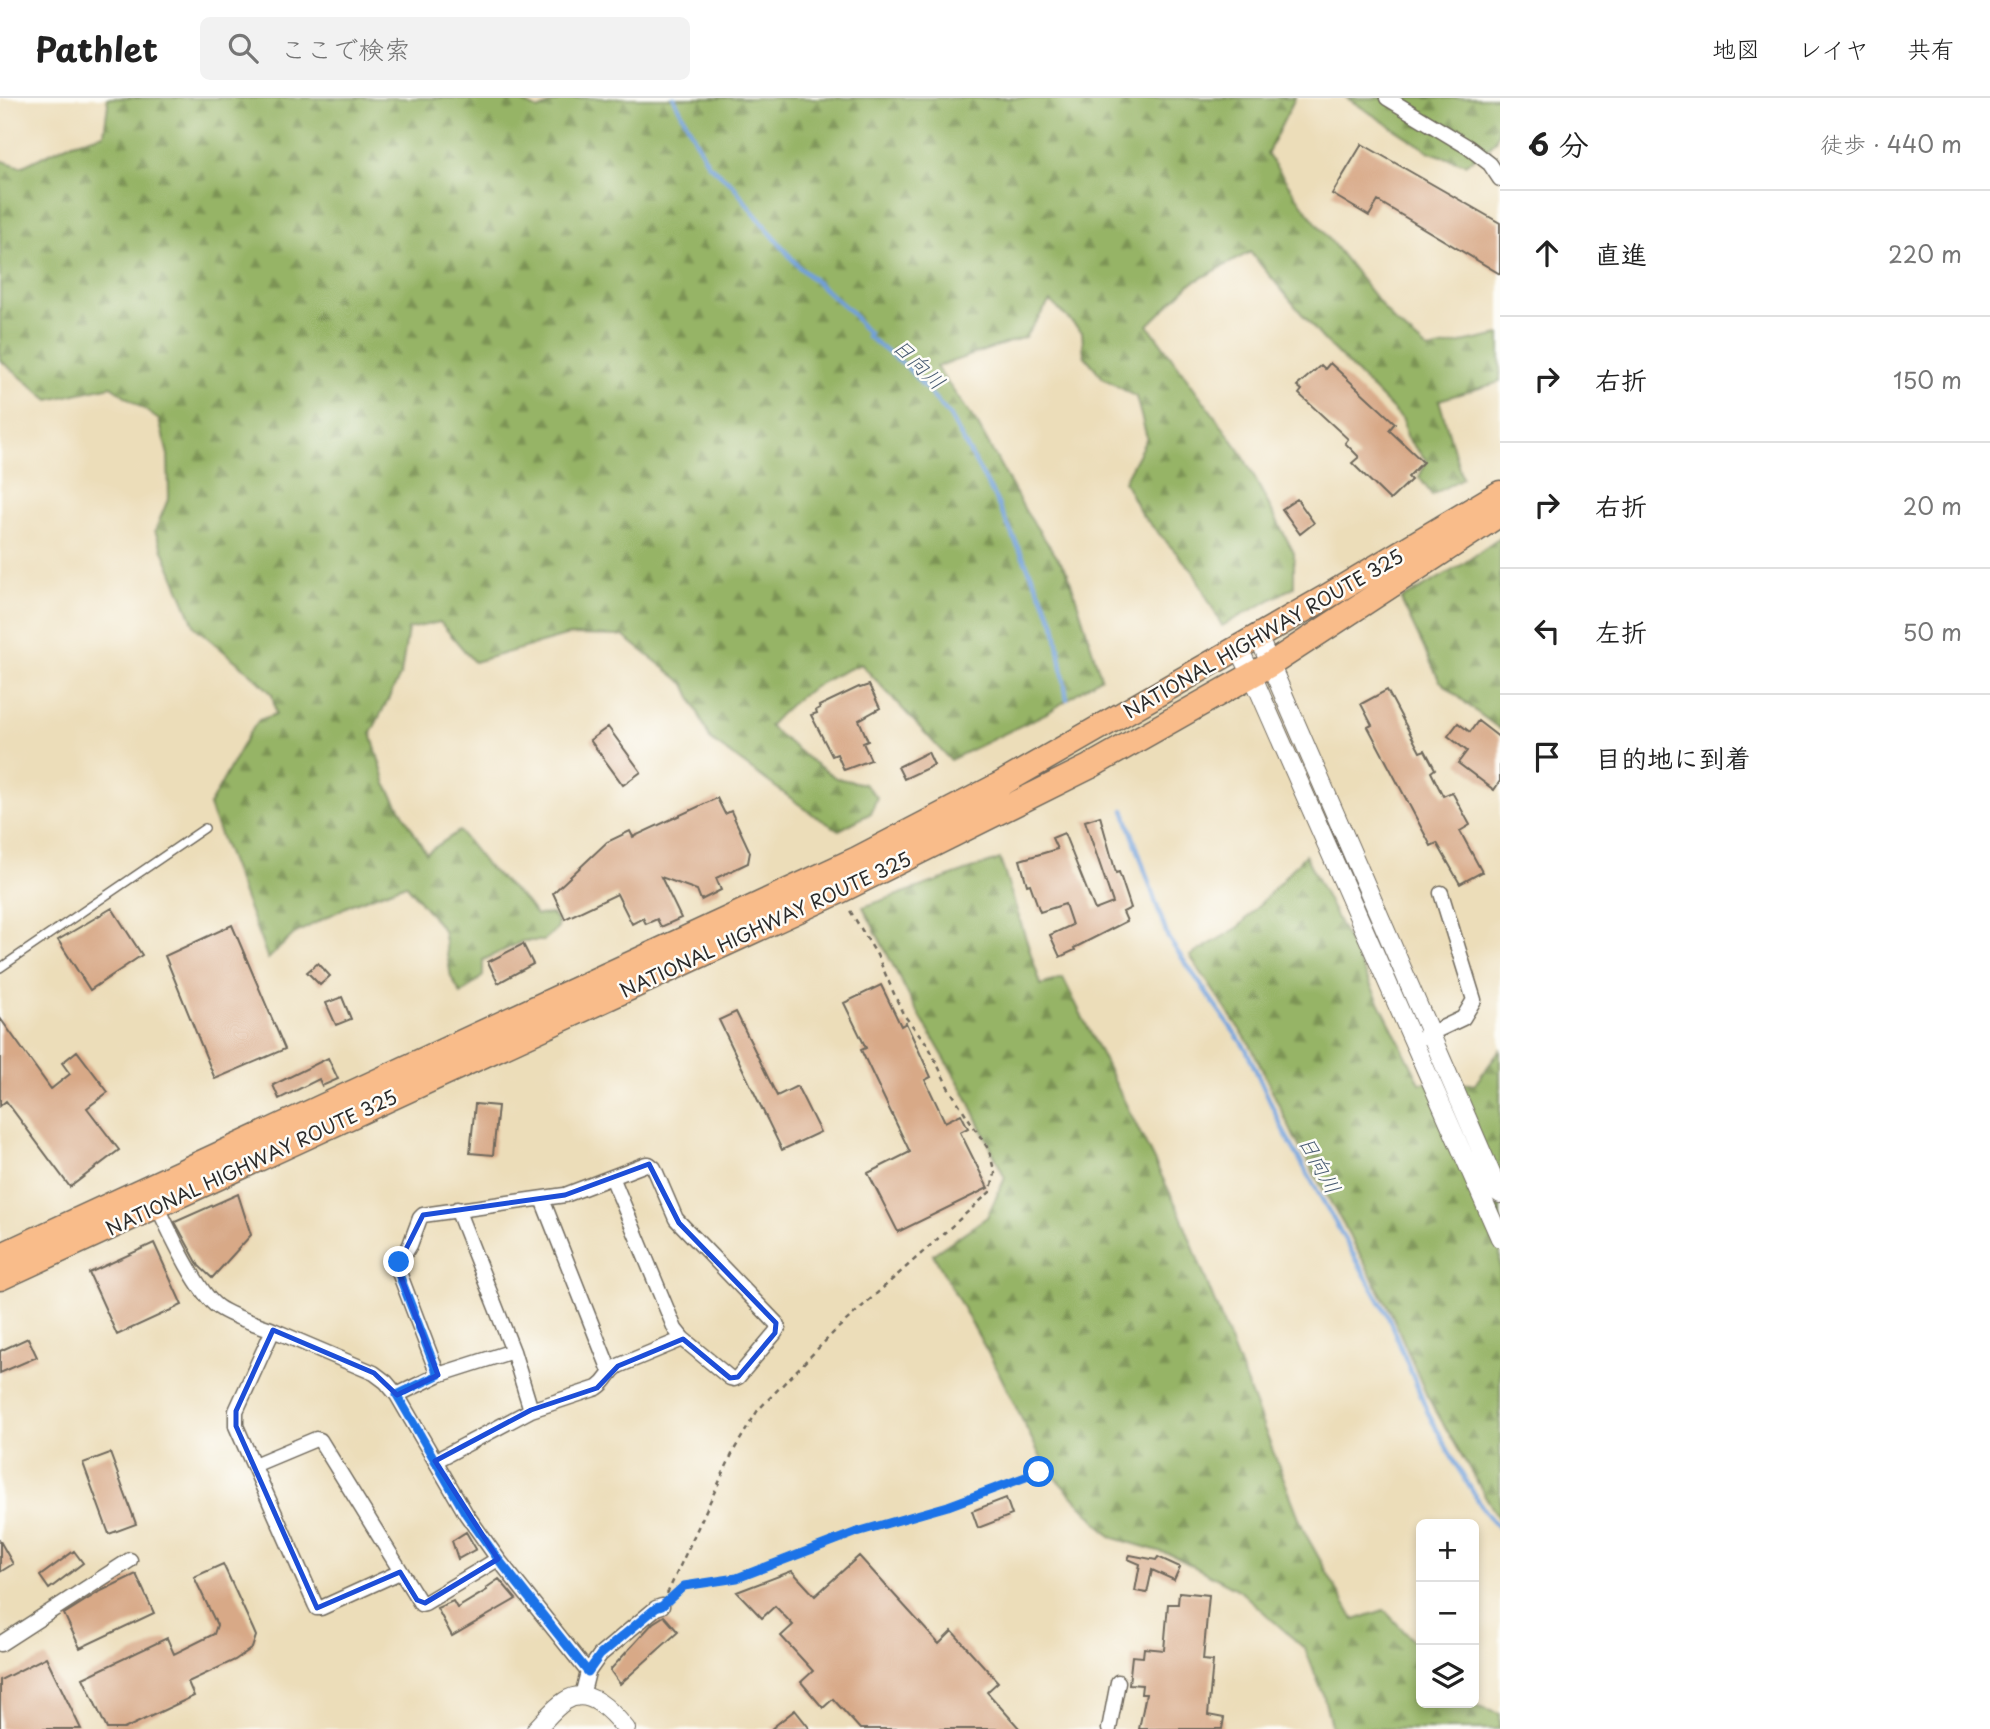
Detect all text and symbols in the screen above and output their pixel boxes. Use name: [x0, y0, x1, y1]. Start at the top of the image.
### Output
search box: [200, 17, 690, 80]
text: Pathlet: [35, 23, 158, 73]
icon: search: [224, 29, 262, 67]
text: ここで検索: [280, 29, 410, 68]
text: 地図: [1712, 30, 1760, 66]
text: レイヤ: [1798, 30, 1869, 66]
text: 共有: [1907, 30, 1955, 66]
text: 6 分: [1528, 121, 1589, 166]
text: 徒歩 · 440 m: [1820, 126, 1962, 161]
icon: ahead: [1528, 234, 1566, 272]
text: 直進: [1595, 234, 1647, 273]
text: 220 m: [1888, 236, 1962, 271]
water label: 日向川: [886, 330, 954, 396]
icon: right: [1528, 360, 1566, 398]
text: 右折: [1595, 360, 1647, 399]
text: 150 m: [1893, 362, 1962, 397]
icon: right: [1528, 486, 1566, 524]
text: 右折: [1595, 486, 1647, 525]
text: 20 m: [1903, 488, 1962, 523]
street label: NATIONAL HIGHWAY ROUTE 325: [1118, 541, 1408, 725]
icon: left: [1528, 612, 1566, 650]
text: 左折: [1595, 612, 1647, 651]
text: 50 m: [1902, 614, 1962, 649]
icon: arrive: [1528, 738, 1566, 776]
text: 目的地に到着: [1595, 738, 1751, 777]
street label: NATIONAL HIGHWAY ROUTE 325: [615, 844, 915, 1004]
street label: NATIONAL HIGHWAY ROUTE 325: [101, 1082, 401, 1242]
water label: 日向川: [1292, 1129, 1350, 1199]
route end: [383, 1246, 414, 1277]
route start: [1023, 1456, 1054, 1487]
map controls: [1416, 1519, 1479, 1708]
button: +: [1416, 1519, 1479, 1582]
button: −: [1416, 1582, 1479, 1645]
button: layers: [1416, 1645, 1479, 1708]

